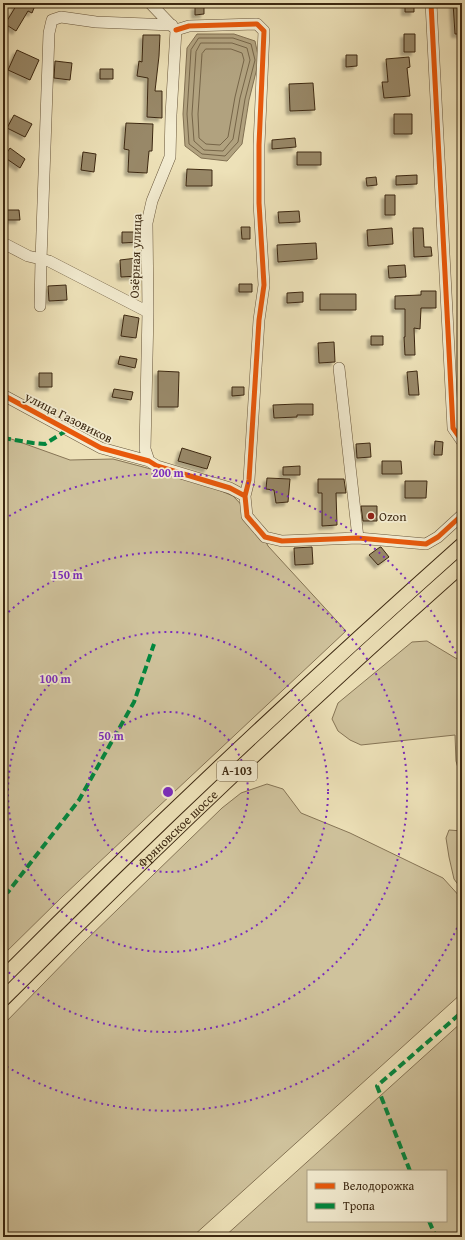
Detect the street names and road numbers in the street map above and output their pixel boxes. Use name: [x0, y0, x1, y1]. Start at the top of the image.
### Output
street label: Озёрная улица: [125, 212, 147, 299]
street label: улица Газовиков: [21, 387, 116, 448]
road number: А-103: [217, 761, 257, 781]
street label: Фряновское шоссе: [133, 785, 222, 872]

